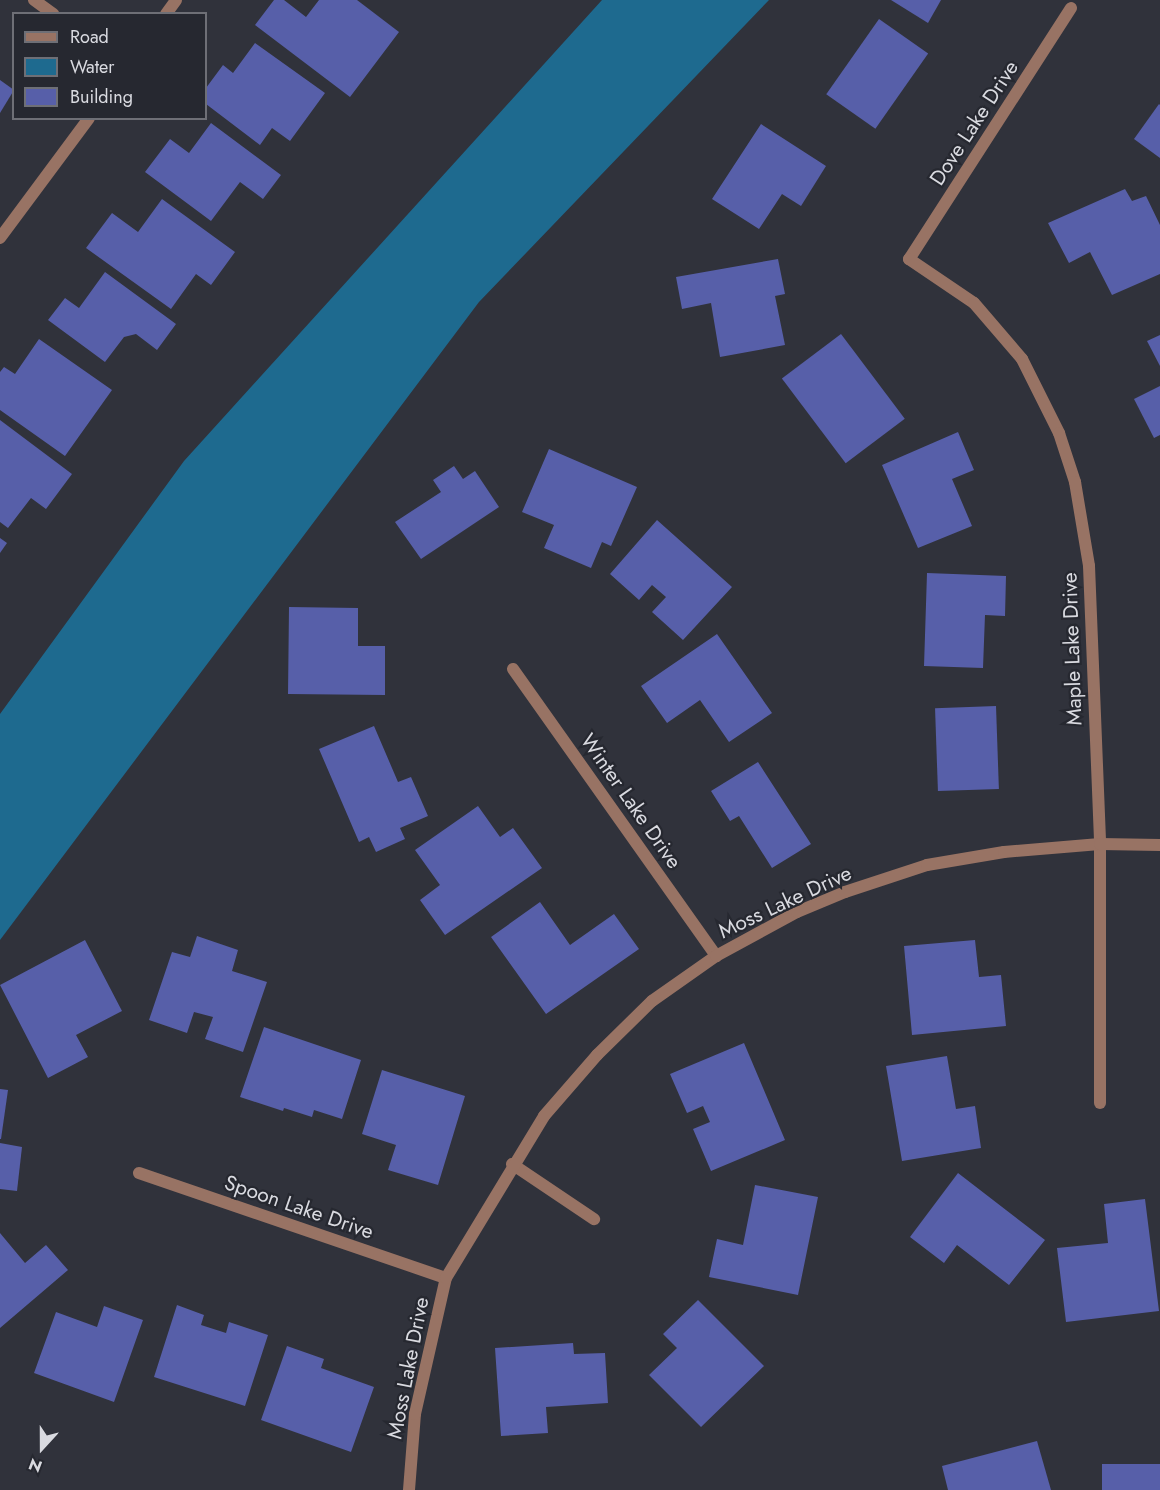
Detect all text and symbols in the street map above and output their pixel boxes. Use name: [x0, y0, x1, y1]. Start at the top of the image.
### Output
legend: [12, 12, 207, 120]
text: Road: [70, 24, 109, 50]
text: Water: [70, 54, 114, 80]
street label: Dove Lake Drive: [924, 56, 1024, 190]
text: Building: [70, 84, 133, 110]
street label: Maple Lake Drive: [1057, 572, 1087, 726]
street label: Winter Lake Drive: [575, 729, 687, 873]
street label: Moss Lake Drive: [714, 860, 856, 944]
street label: Spoon Lake Drive: [221, 1170, 377, 1244]
street label: Moss Lake Drive: [382, 1295, 434, 1441]
north arrow: [12, 1418, 72, 1478]
text: N: [25, 1452, 45, 1478]

